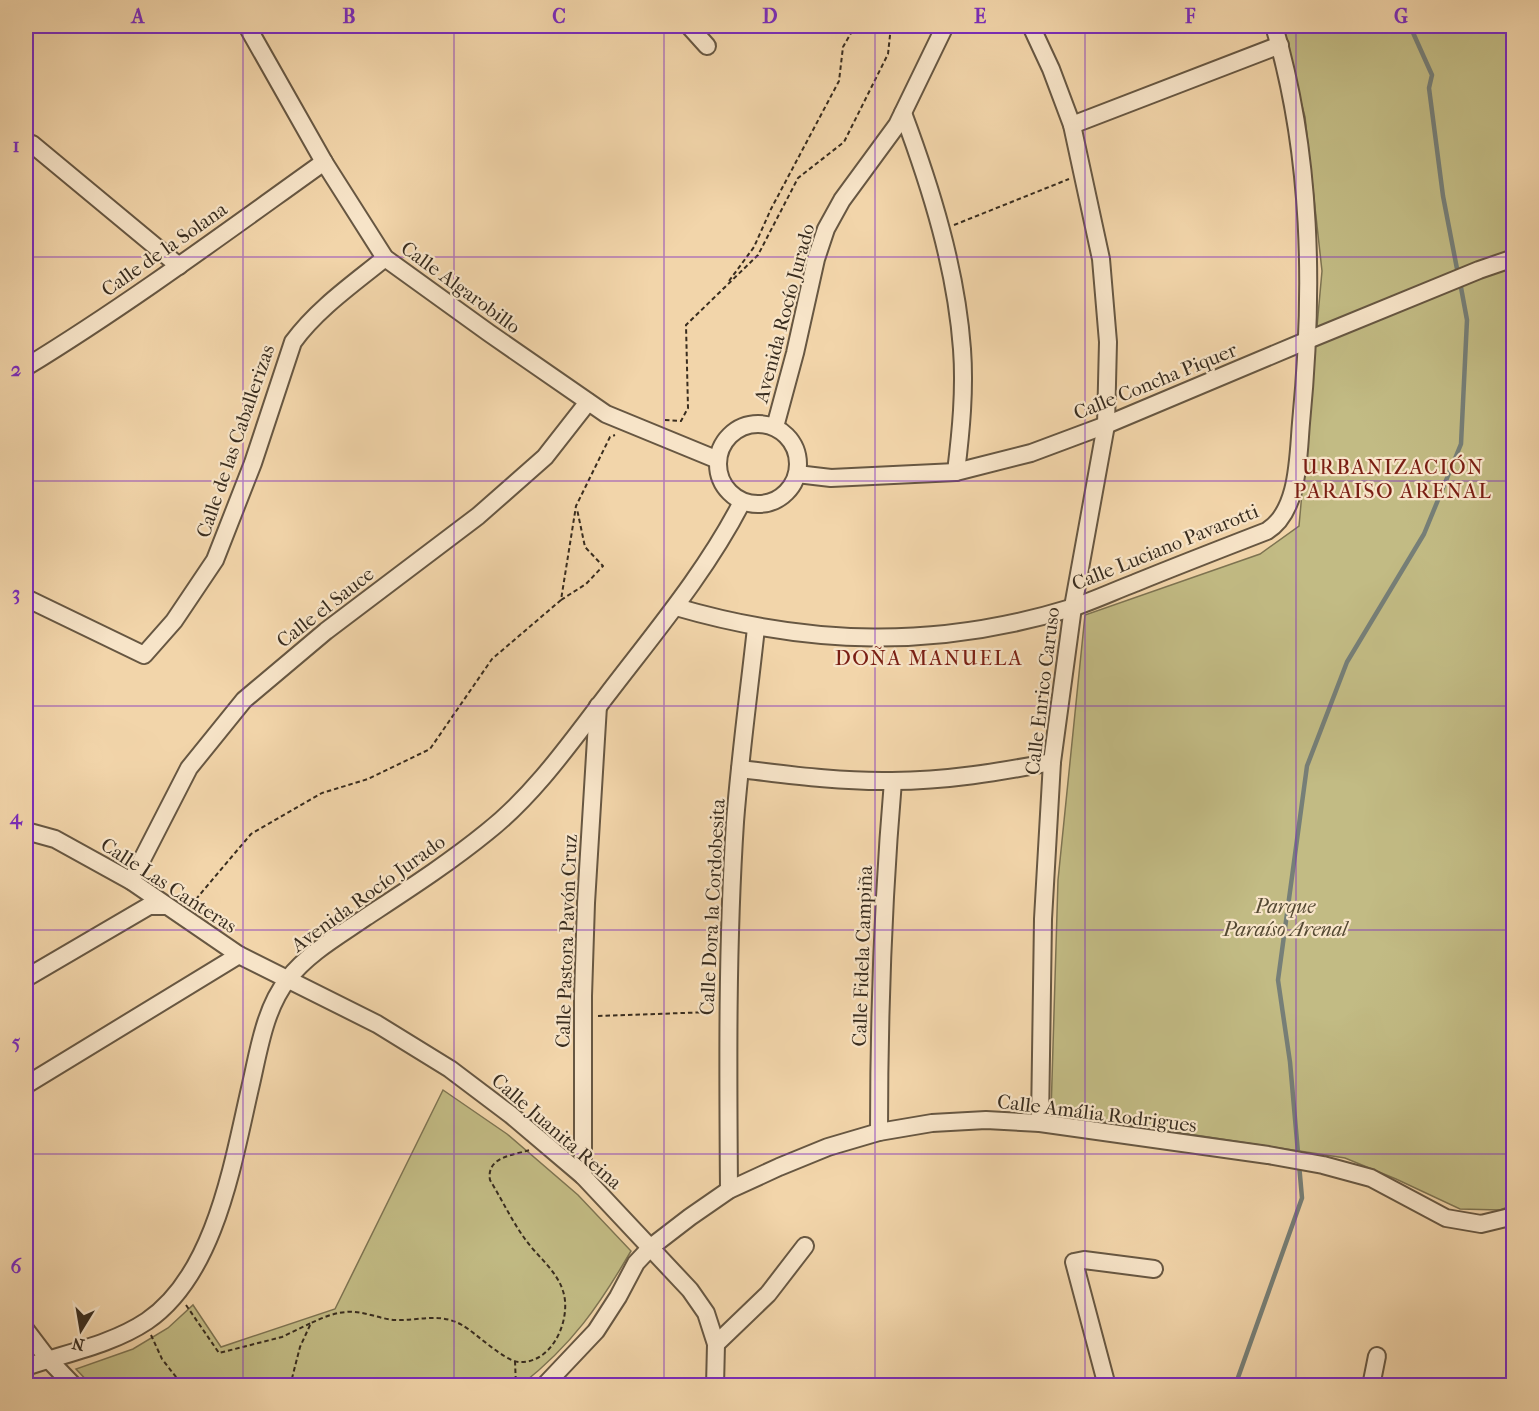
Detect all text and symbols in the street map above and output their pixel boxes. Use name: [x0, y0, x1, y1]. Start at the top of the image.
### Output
text: A: [130, 5, 146, 28]
text: B: [342, 5, 356, 28]
text: C: [552, 5, 566, 28]
text: D: [762, 5, 778, 28]
text: E: [974, 5, 986, 28]
text: F: [1184, 5, 1196, 28]
text: G: [1394, 5, 1408, 28]
text: 1: [12, 134, 20, 157]
street label: Calle de la Solana: [97, 197, 232, 301]
street label: Avenida Rocío Jurado: [749, 221, 819, 406]
street label: Calle Algarobillo: [397, 236, 525, 338]
street label: Calle Concha Piquer: [1070, 338, 1241, 425]
street label: Calle de las Caballerizas: [192, 342, 279, 541]
text: 2: [11, 358, 21, 381]
district label: URBANIZACIÓN PARAISO ARENAL: [1294, 454, 1493, 503]
street label: Calle Luciano Pavarotti: [1068, 499, 1262, 595]
street label: Calle el Sauce: [272, 562, 379, 652]
text: 3: [12, 582, 20, 605]
street label: Calle Enrico Caruso: [1021, 606, 1064, 776]
district label: DOÑA MANUELA: [835, 646, 1023, 670]
street label: Calle Dora la Cordobesita: [695, 797, 730, 1016]
text: 4: [9, 806, 23, 830]
street label: Avenida Rocío Jurado: [286, 830, 450, 958]
street label: Calle Las Canteras: [97, 833, 241, 938]
street label: Calle Pastora Pavón Cruz: [551, 834, 582, 1048]
street label: Calle Fidela Campiña: [848, 864, 877, 1047]
park label: Parque Paraíso Arenal: [1222, 895, 1349, 941]
text: 5: [12, 1031, 21, 1054]
street label: Calle Juanita Reina: [487, 1069, 627, 1195]
street label: Calle Amália Rodrigues: [996, 1090, 1198, 1137]
text: 6: [11, 1255, 23, 1278]
north arrow: [51, 1300, 111, 1360]
text: N: [70, 1334, 86, 1355]

